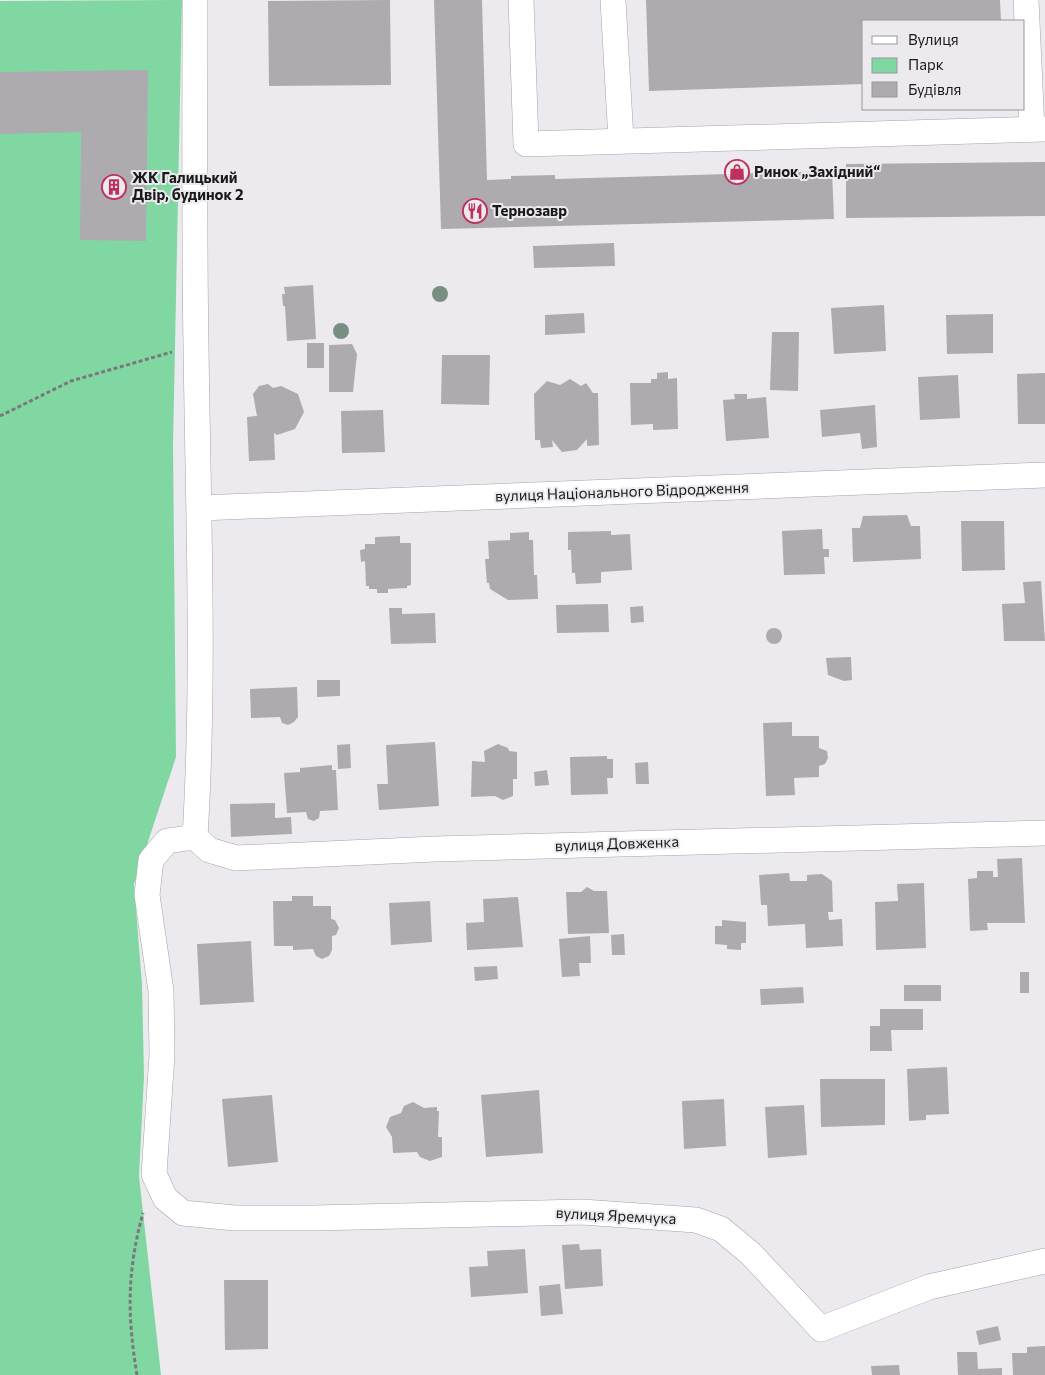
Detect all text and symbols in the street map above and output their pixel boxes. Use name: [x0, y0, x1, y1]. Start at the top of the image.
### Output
legend: [862, 20, 1025, 110]
text: Вулиця: [908, 30, 959, 48]
text: Парк: [908, 55, 944, 73]
text: Будівля: [908, 80, 961, 98]
shop icon: Ринок „Західний“: [724, 159, 750, 185]
place label: Ринок „Західний“: [754, 162, 880, 180]
place label: ЖК Галицький Двір, будинок 2: [132, 168, 244, 203]
building icon: ЖК Галицький Двір, будинок 2: [101, 174, 127, 200]
restaurant icon: Тернозавр: [462, 198, 488, 224]
place label: Тернозавр: [492, 201, 567, 219]
street label: вулиця Національного Відродження: [495, 478, 749, 504]
street label: вулиця Довженка: [554, 832, 679, 854]
street label: вулиця Яремчука: [555, 1203, 677, 1227]

